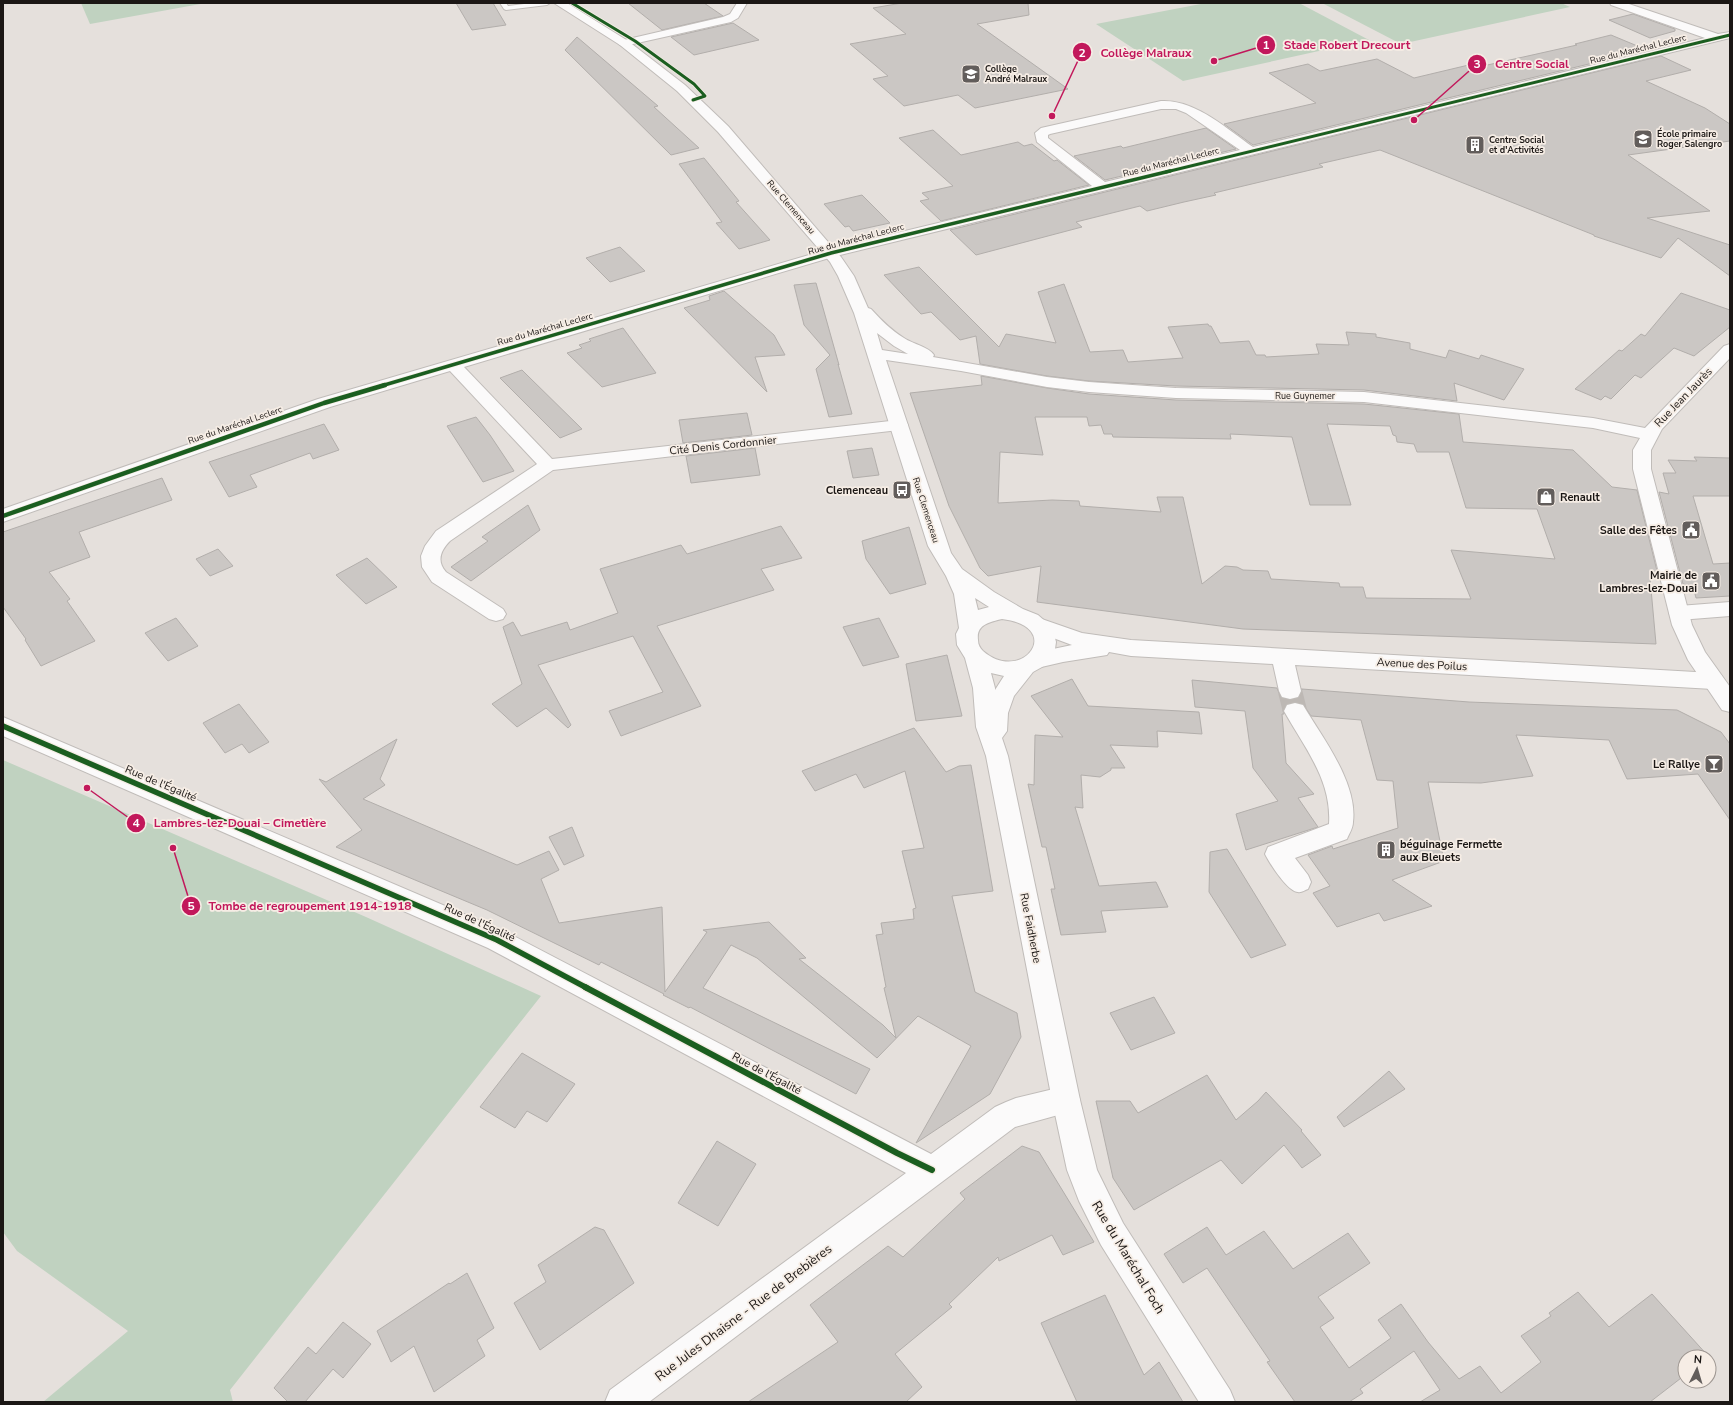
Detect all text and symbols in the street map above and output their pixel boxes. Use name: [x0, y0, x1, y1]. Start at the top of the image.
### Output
street label: Rue du Maréchal Leclerc: [1589, 31, 1687, 67]
callout: Stade Robert Drecourt: [1256, 33, 1418, 57]
text: 1: [1262, 37, 1270, 53]
text: Stade Robert Drecourt: [1284, 37, 1411, 53]
callout: Collège Malraux: [1072, 40, 1199, 64]
text: 2: [1078, 45, 1086, 61]
text: Collège Malraux: [1100, 45, 1192, 61]
callout: Centre Social: [1467, 52, 1577, 76]
text: 3: [1473, 56, 1481, 72]
text: Centre Social: [1495, 56, 1569, 72]
school or university icon: Collège André Malraux: [960, 63, 982, 85]
place label: Collège André Malraux: [985, 63, 1047, 85]
place label: École primaire Roger Salengro: [1657, 127, 1722, 150]
school or university icon: École primaire Roger Salengro: [1632, 128, 1654, 150]
building icon: Centre Social et d'Activités: [1464, 134, 1486, 156]
place label: Centre Social et d'Activités: [1489, 134, 1544, 156]
street label: Rue du Maréchal Leclerc: [1122, 144, 1220, 180]
street label: Rue Clemenceau: [764, 177, 818, 237]
street label: Rue du Maréchal Leclerc: [807, 220, 905, 258]
street label: Rue du Maréchal Leclerc: [496, 310, 594, 348]
street label: Rue Jean Jaurès: [1651, 364, 1716, 430]
street label: Rue Guynemer: [1275, 390, 1336, 402]
street label: Rue du Maréchal Leclerc: [186, 403, 284, 447]
street label: Cité Denis Cordonnier: [669, 432, 777, 459]
street label: Rue Clemenceau: [910, 476, 942, 544]
bus stop icon: Clemenceau: [891, 479, 913, 501]
place label: Clemenceau: [826, 483, 888, 498]
shop icon: Renault: [1535, 486, 1557, 508]
place label: Renault: [1560, 490, 1601, 505]
public building icon: Salle des Fêtes: [1680, 519, 1702, 541]
place label: Salle des Fêtes: [1600, 523, 1677, 538]
place label: Mairie de Lambres-lez-Douai: [1599, 568, 1697, 596]
public building icon: Mairie de Lambres-lez-Douai: [1700, 570, 1722, 592]
street label: Avenue des Poilus: [1376, 655, 1468, 674]
bar icon: Le Rallye: [1703, 753, 1725, 775]
place label: Le Rallye: [1653, 757, 1700, 772]
street label: Rue de l'Égalité: [123, 761, 200, 805]
callout: Lambres-lez-Douai – Cimetière: [126, 811, 334, 835]
text: 4: [132, 815, 140, 831]
text: Lambres-lez-Douai – Cimetière: [154, 815, 327, 831]
place label: béguinage Fermette aux Bleuets: [1400, 837, 1502, 865]
building icon: béguinage Fermette aux Bleuets: [1375, 839, 1397, 861]
street label: Rue Faidherbe: [1016, 892, 1045, 965]
callout: Tombe de regroupement 1914-1918: [181, 894, 420, 918]
text: 5: [187, 898, 195, 914]
text: Tombe de regroupement 1914-1918: [208, 898, 412, 914]
street label: Rue de l'Égalité: [442, 899, 518, 946]
street label: Rue de l'Égalité: [729, 1048, 805, 1098]
street label: Rue du Maréchal Foch: [1087, 1198, 1169, 1317]
street label: Rue Jules Dhaisne - Rue de Brebières: [651, 1240, 836, 1385]
north arrow: [1677, 1349, 1717, 1389]
text: N: [1693, 1352, 1703, 1367]

